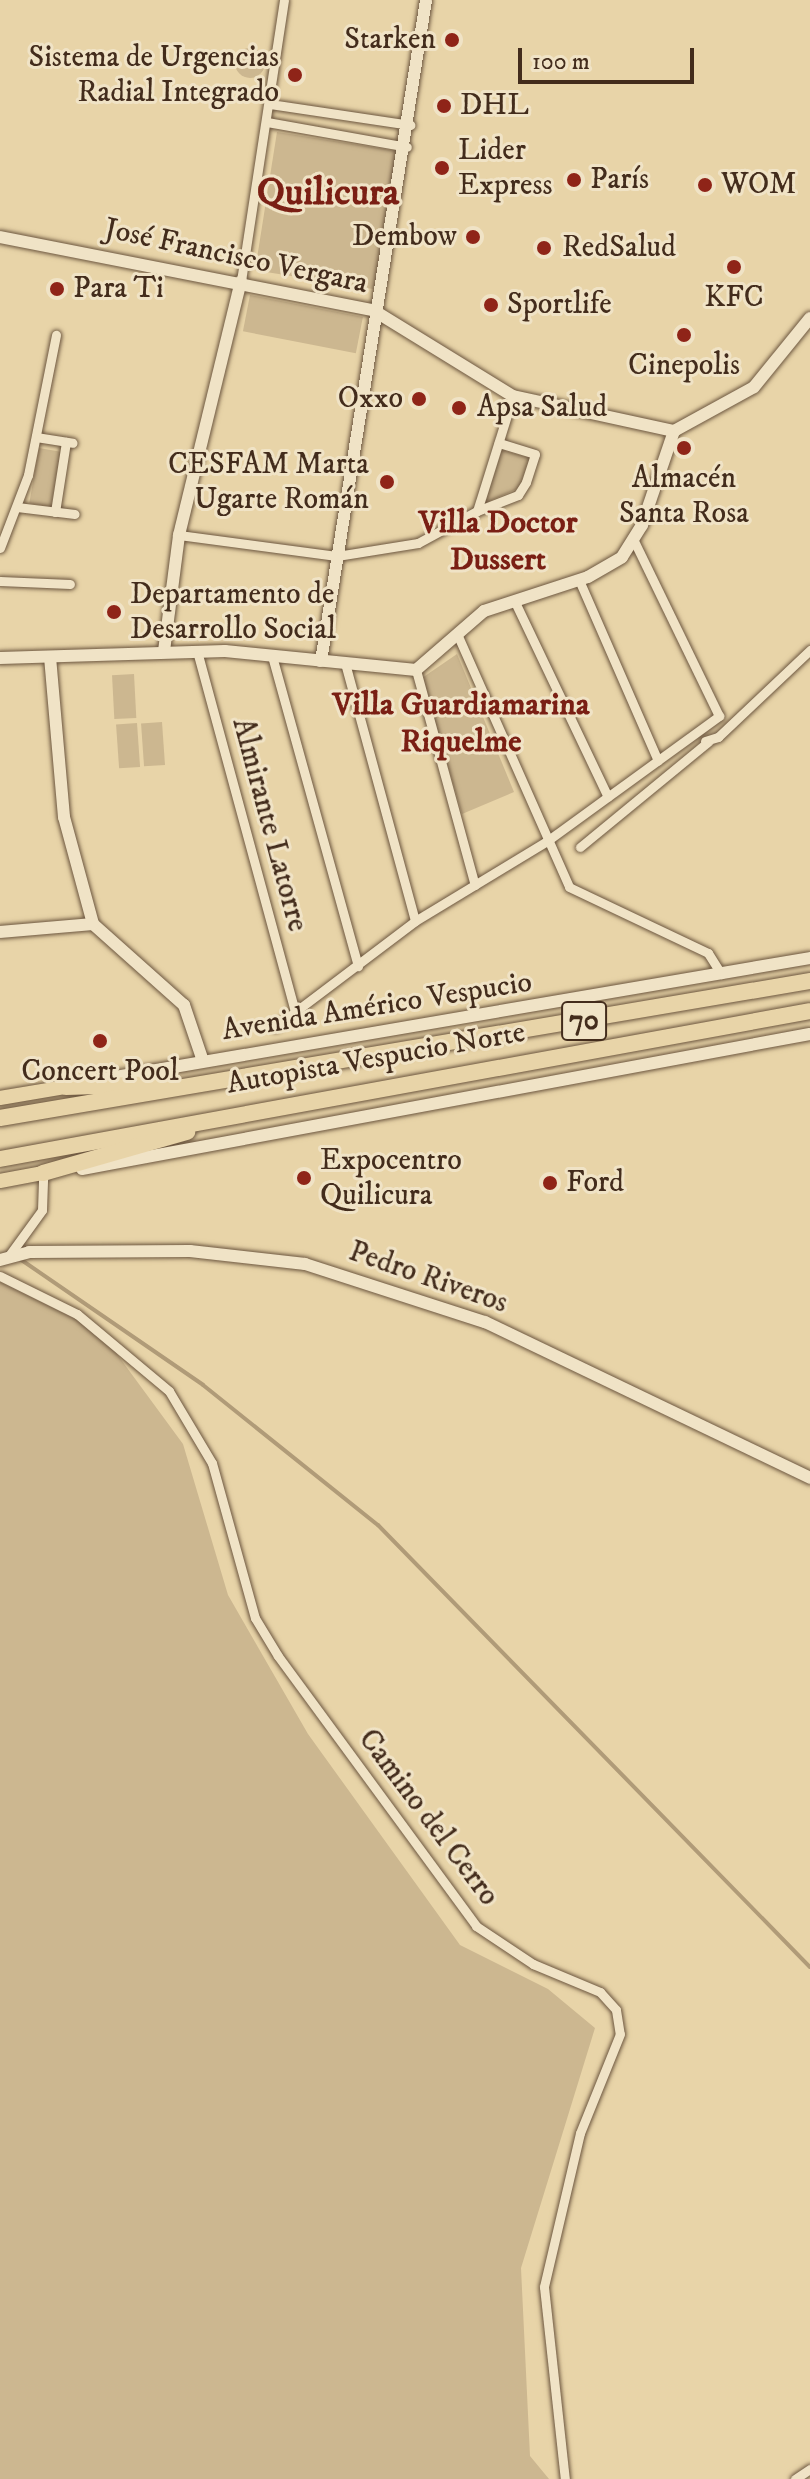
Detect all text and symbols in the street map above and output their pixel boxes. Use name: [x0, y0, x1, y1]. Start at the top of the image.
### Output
place label: Starken: [344, 22, 436, 58]
marker: Starken: [443, 31, 461, 49]
scale bar: [522, 32, 698, 82]
place label: Sistema de Urgencias Radial Integrado: [28, 40, 279, 110]
text: 100 m: [532, 47, 590, 77]
marker: Sistema de Urgencias Radial Integrado: [286, 66, 304, 84]
place label: DHL: [460, 88, 529, 124]
marker: DHL: [435, 97, 453, 115]
place label: Lider Express: [458, 133, 553, 204]
marker: Lider Express: [433, 159, 451, 177]
place label: París: [590, 162, 649, 198]
place label: WOM: [721, 167, 796, 203]
district label: Quilicura: [257, 171, 399, 217]
marker: París: [565, 171, 583, 189]
marker: WOM: [696, 176, 714, 194]
street label: José Francisco Vergara: [101, 212, 371, 302]
place label: Dembow: [352, 219, 457, 255]
marker: Dembow: [464, 228, 482, 246]
place label: RedSalud: [562, 230, 676, 266]
marker: RedSalud: [533, 237, 555, 259]
marker: KFC: [725, 258, 743, 276]
place label: Para Ti: [73, 271, 164, 307]
marker: Para Ti: [48, 280, 66, 298]
place label: KFC: [704, 280, 764, 316]
place label: Sportlife: [507, 287, 612, 323]
marker: Sportlife: [482, 296, 500, 314]
marker: Cinepolis: [675, 326, 693, 344]
place label: Cinepolis: [628, 348, 740, 384]
place label: Oxxo: [338, 381, 403, 417]
marker: Oxxo: [410, 390, 428, 408]
place label: Apsa Salud: [477, 390, 607, 426]
marker: Apsa Salud: [448, 397, 470, 419]
marker: Almacén Santa Rosa: [675, 439, 693, 457]
place label: CESFAM Marta Ugarte Román: [168, 447, 369, 518]
place label: Almacén Santa Rosa: [619, 461, 749, 532]
marker: CESFAM Marta Ugarte Román: [376, 471, 398, 493]
district label: Villa Doctor Dussert: [419, 505, 577, 580]
place label: Departamento de Desarrollo Social: [130, 577, 336, 648]
marker: Departamento de Desarrollo Social: [105, 603, 123, 621]
district label: Villa Guardiamarina Riquelme: [332, 687, 590, 762]
street label: Almirante Latorre: [223, 714, 315, 936]
street label: Avenida Américo Vespucio: [220, 965, 534, 1049]
road number: 70: [560, 997, 608, 1045]
street label: Autopista Vespucio Norte: [224, 1015, 528, 1103]
marker: Concert Pool: [91, 1032, 109, 1050]
place label: Concert Pool: [21, 1054, 179, 1090]
place label: Expocentro Quilicura: [320, 1143, 462, 1214]
place label: Ford: [566, 1165, 624, 1201]
marker: Expocentro Quilicura: [295, 1169, 313, 1187]
marker: Ford: [541, 1174, 559, 1192]
street label: Pedro Riveros: [344, 1234, 512, 1322]
street label: Camino del Cerro: [350, 1723, 506, 1913]

